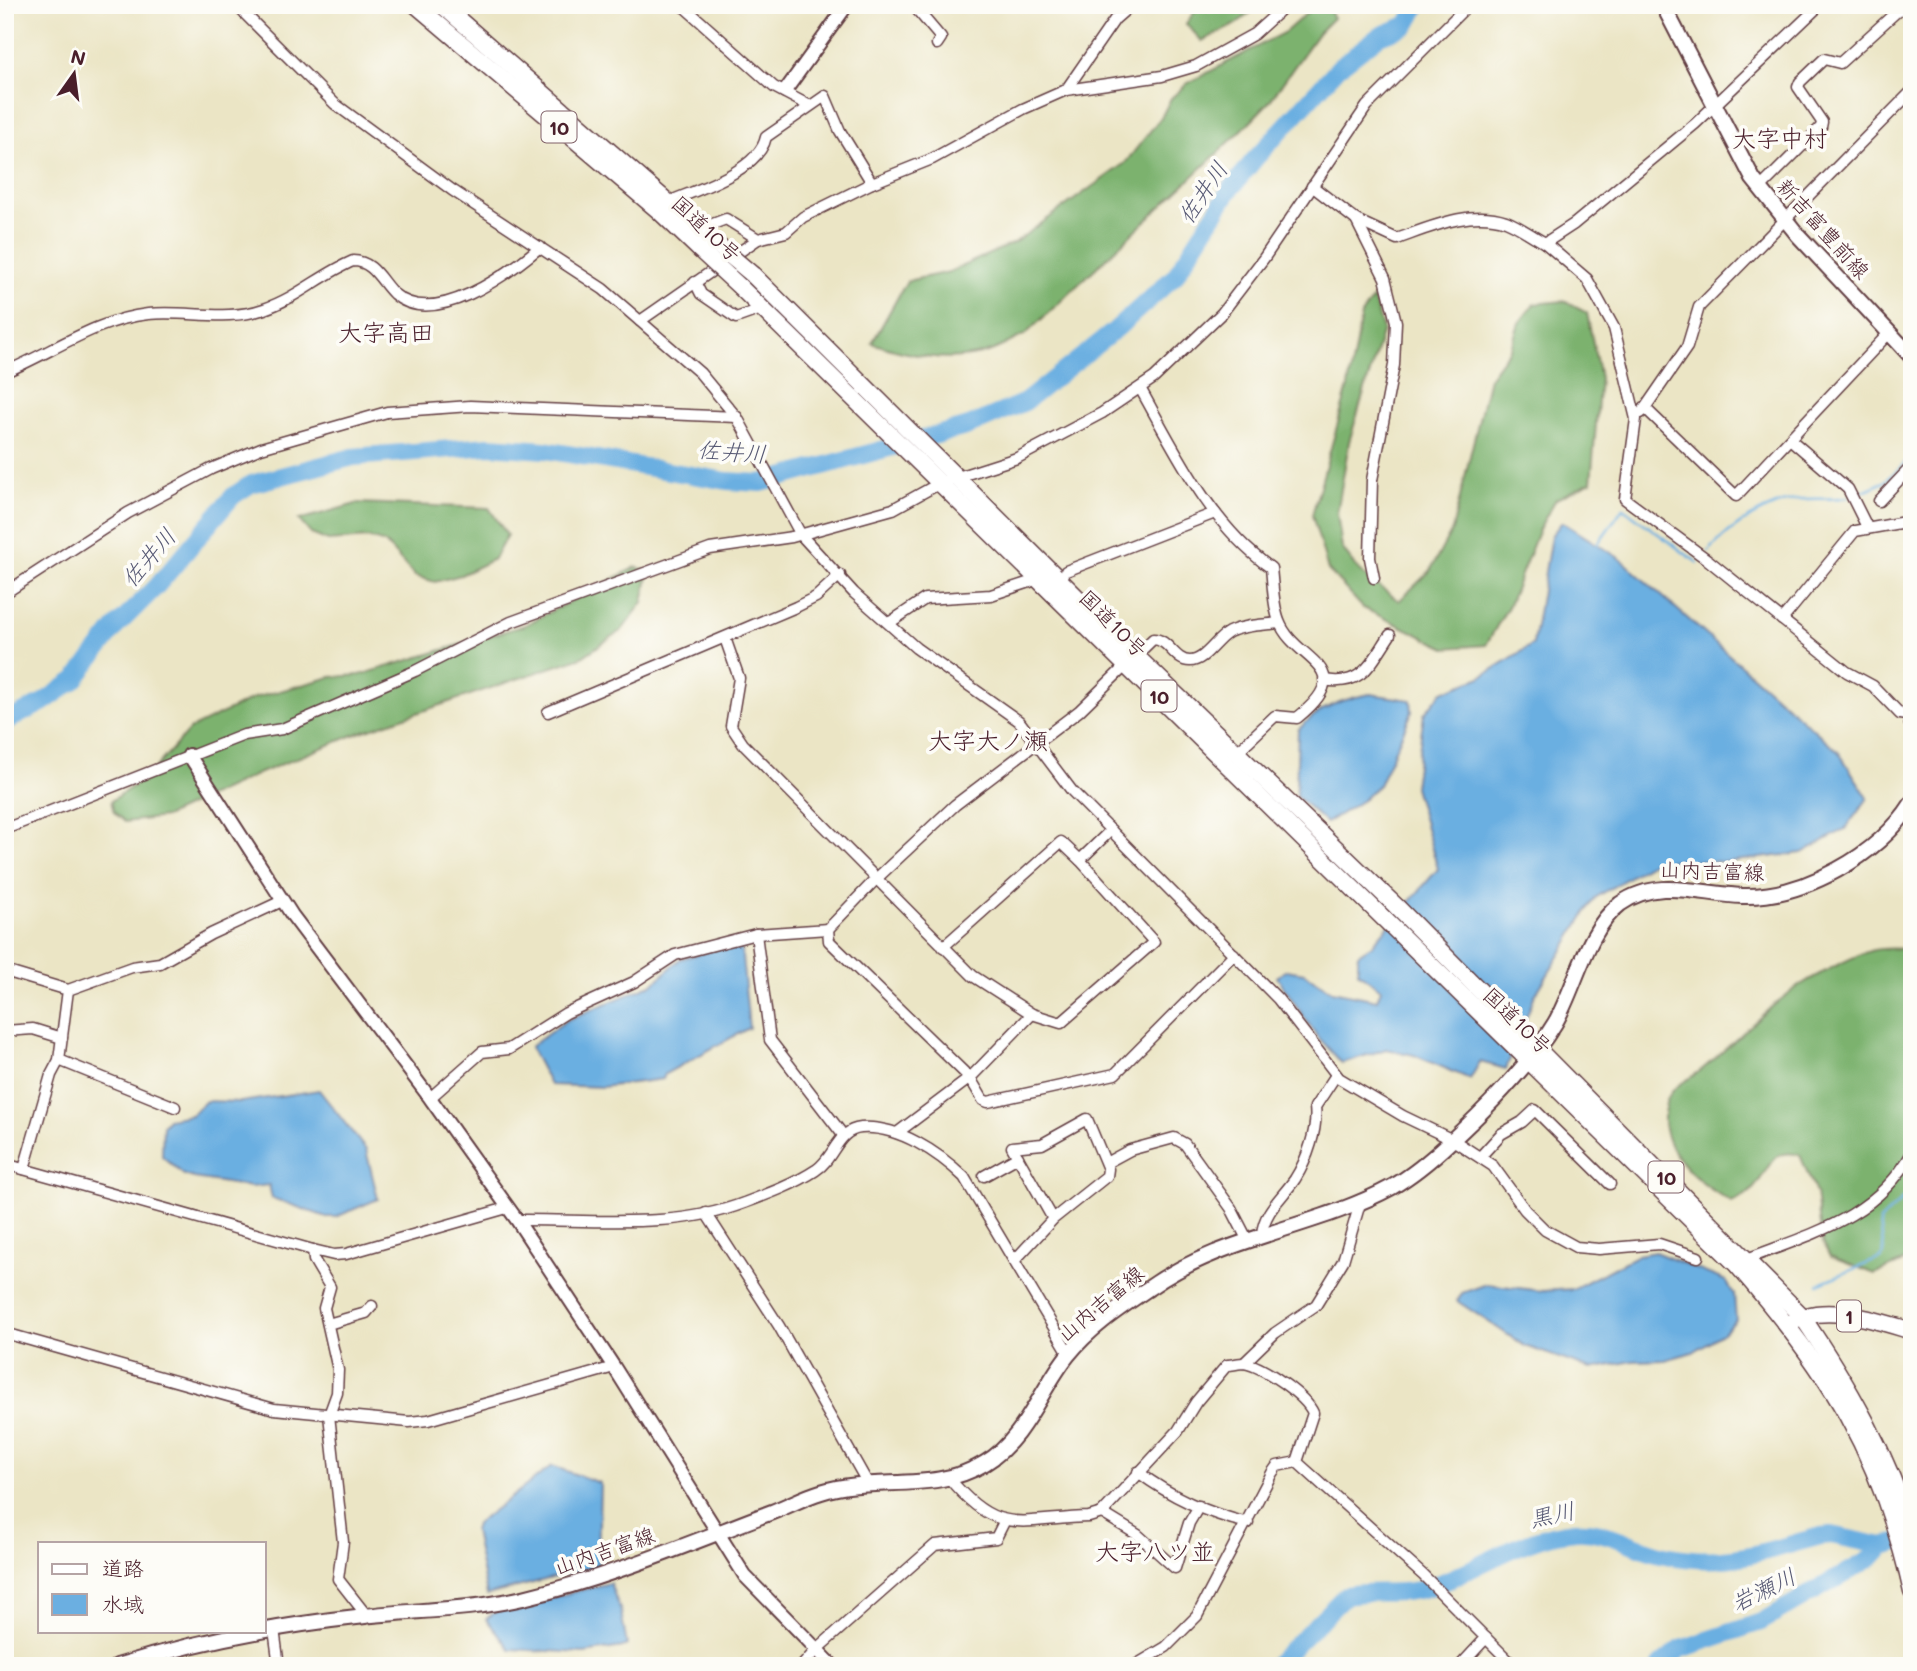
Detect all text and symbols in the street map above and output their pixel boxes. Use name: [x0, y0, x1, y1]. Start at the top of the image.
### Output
north arrow: [38, 38, 108, 108]
text: N: [68, 43, 88, 71]
road number: 10: [542, 111, 576, 142]
district label: 大字中村: [1732, 122, 1828, 153]
water label: 佐井川: [1170, 155, 1234, 229]
street label: 新吉富豊前線: [1772, 172, 1876, 284]
street label: 国道10号: [667, 189, 747, 267]
district label: 大字高田: [338, 316, 434, 347]
water label: 佐井川: [697, 434, 767, 468]
water label: 佐井川: [114, 521, 182, 593]
street label: 国道10号: [1074, 583, 1154, 663]
road number: 10: [1142, 680, 1176, 712]
district label: 大字大ノ瀬: [928, 724, 1048, 755]
street label: 山内吉富線: [1659, 855, 1765, 885]
street label: 国道10号: [1478, 981, 1558, 1059]
road number: 10: [1648, 1162, 1684, 1192]
street label: 山内吉富線: [1051, 1259, 1149, 1347]
road number: 1: [1837, 1300, 1861, 1332]
water label: 黒川: [1526, 1495, 1578, 1533]
street label: 山内吉富線: [550, 1520, 658, 1580]
district label: 大字八ツ並: [1095, 1535, 1215, 1566]
legend: [38, 1542, 266, 1632]
text: 道路: [102, 1554, 144, 1581]
water label: 岩瀬川: [1725, 1560, 1801, 1618]
text: 水域: [102, 1590, 144, 1617]

